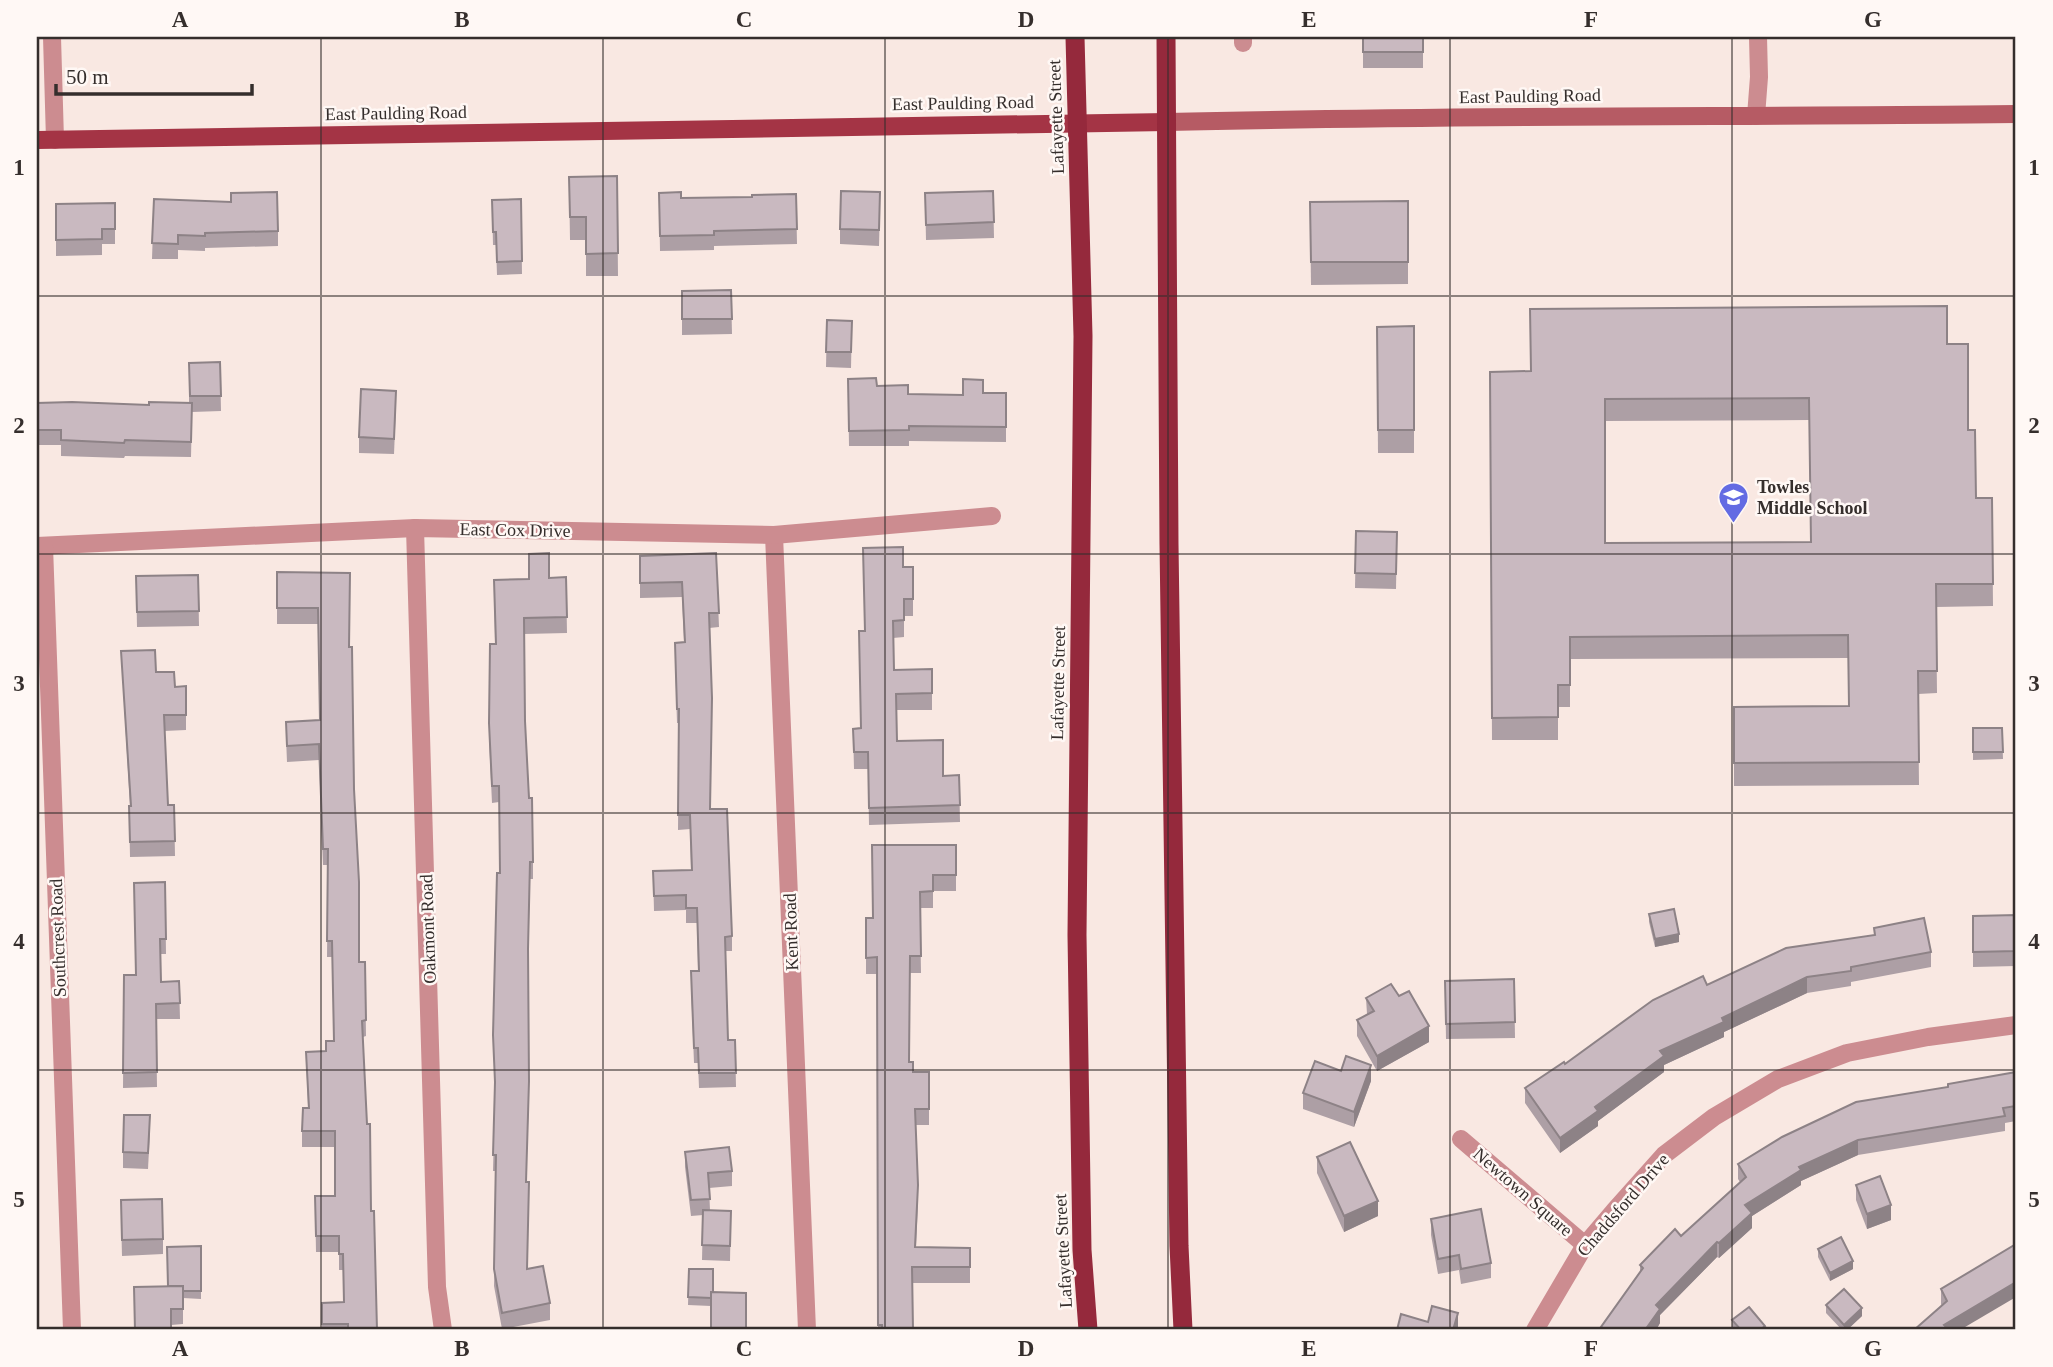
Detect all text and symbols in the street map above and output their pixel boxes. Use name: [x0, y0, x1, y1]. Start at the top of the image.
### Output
text: A: [172, 7, 189, 32]
text: B: [454, 7, 470, 32]
text: C: [736, 7, 752, 32]
text: D: [1018, 7, 1034, 32]
text: E: [1301, 7, 1317, 32]
text: F: [1584, 7, 1598, 32]
text: G: [1864, 7, 1882, 32]
scale bar: [56, 52, 252, 96]
street label: Lafayette Street: [1044, 59, 1068, 175]
text: 50 m: [66, 65, 109, 89]
street label: East Paulding Road: [1459, 85, 1601, 107]
street label: East Paulding Road: [892, 92, 1034, 114]
street label: East Paulding Road: [325, 102, 467, 124]
text: 1: [13, 155, 25, 180]
text: 1: [2028, 155, 2040, 180]
text: 2: [13, 413, 25, 438]
text: 2: [2028, 413, 2040, 438]
place label: Towles Middle School: [1757, 477, 1868, 518]
school or university icon: Towles Middle School: [1717, 480, 1751, 524]
street label: East Cox Drive: [459, 519, 571, 541]
street label: Lafayette Street: [1047, 626, 1069, 740]
text: 3: [13, 671, 25, 696]
text: 3: [2028, 671, 2040, 696]
street label: Oakmont Road: [416, 874, 440, 984]
street label: Southcrest Road: [46, 878, 70, 998]
street label: Kent Road: [780, 893, 802, 971]
text: 4: [13, 929, 25, 954]
text: 4: [2028, 929, 2040, 954]
street label: Newtown Square: [1469, 1144, 1577, 1240]
street label: Chaddsford Drive: [1573, 1150, 1673, 1260]
text: 5: [13, 1187, 25, 1212]
text: 5: [2028, 1187, 2040, 1212]
street label: Lafayette Street: [1050, 1193, 1076, 1309]
text: A: [172, 1336, 189, 1361]
text: B: [454, 1336, 470, 1361]
text: C: [736, 1336, 752, 1361]
text: D: [1018, 1336, 1034, 1361]
text: E: [1301, 1336, 1317, 1361]
text: F: [1584, 1336, 1598, 1361]
text: G: [1864, 1336, 1882, 1361]

